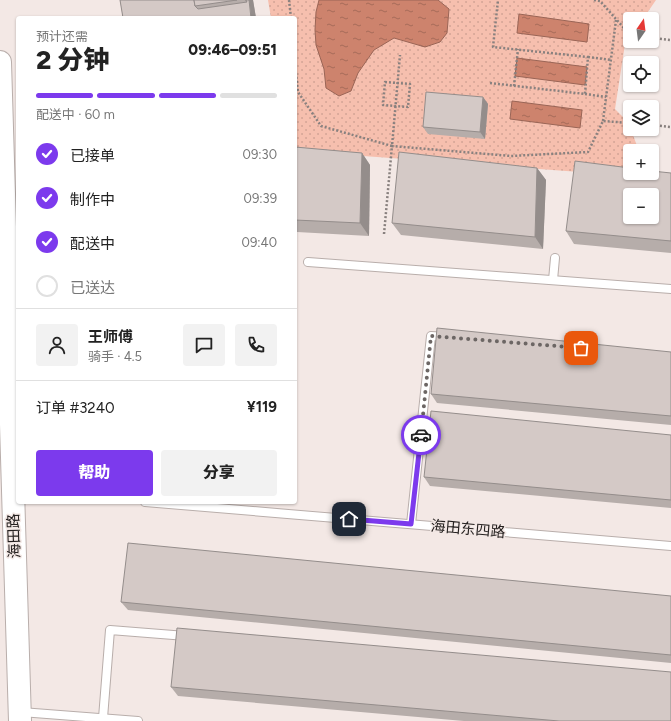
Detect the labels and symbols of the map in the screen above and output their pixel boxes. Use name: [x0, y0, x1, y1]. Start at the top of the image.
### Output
north arrow: [623, 12, 659, 48]
pin: [564, 331, 598, 365]
courier: [401, 415, 441, 455]
pin: [332, 502, 366, 536]
street label: 海田路: [4, 513, 24, 559]
street label: 海田东四路: [430, 517, 506, 541]

